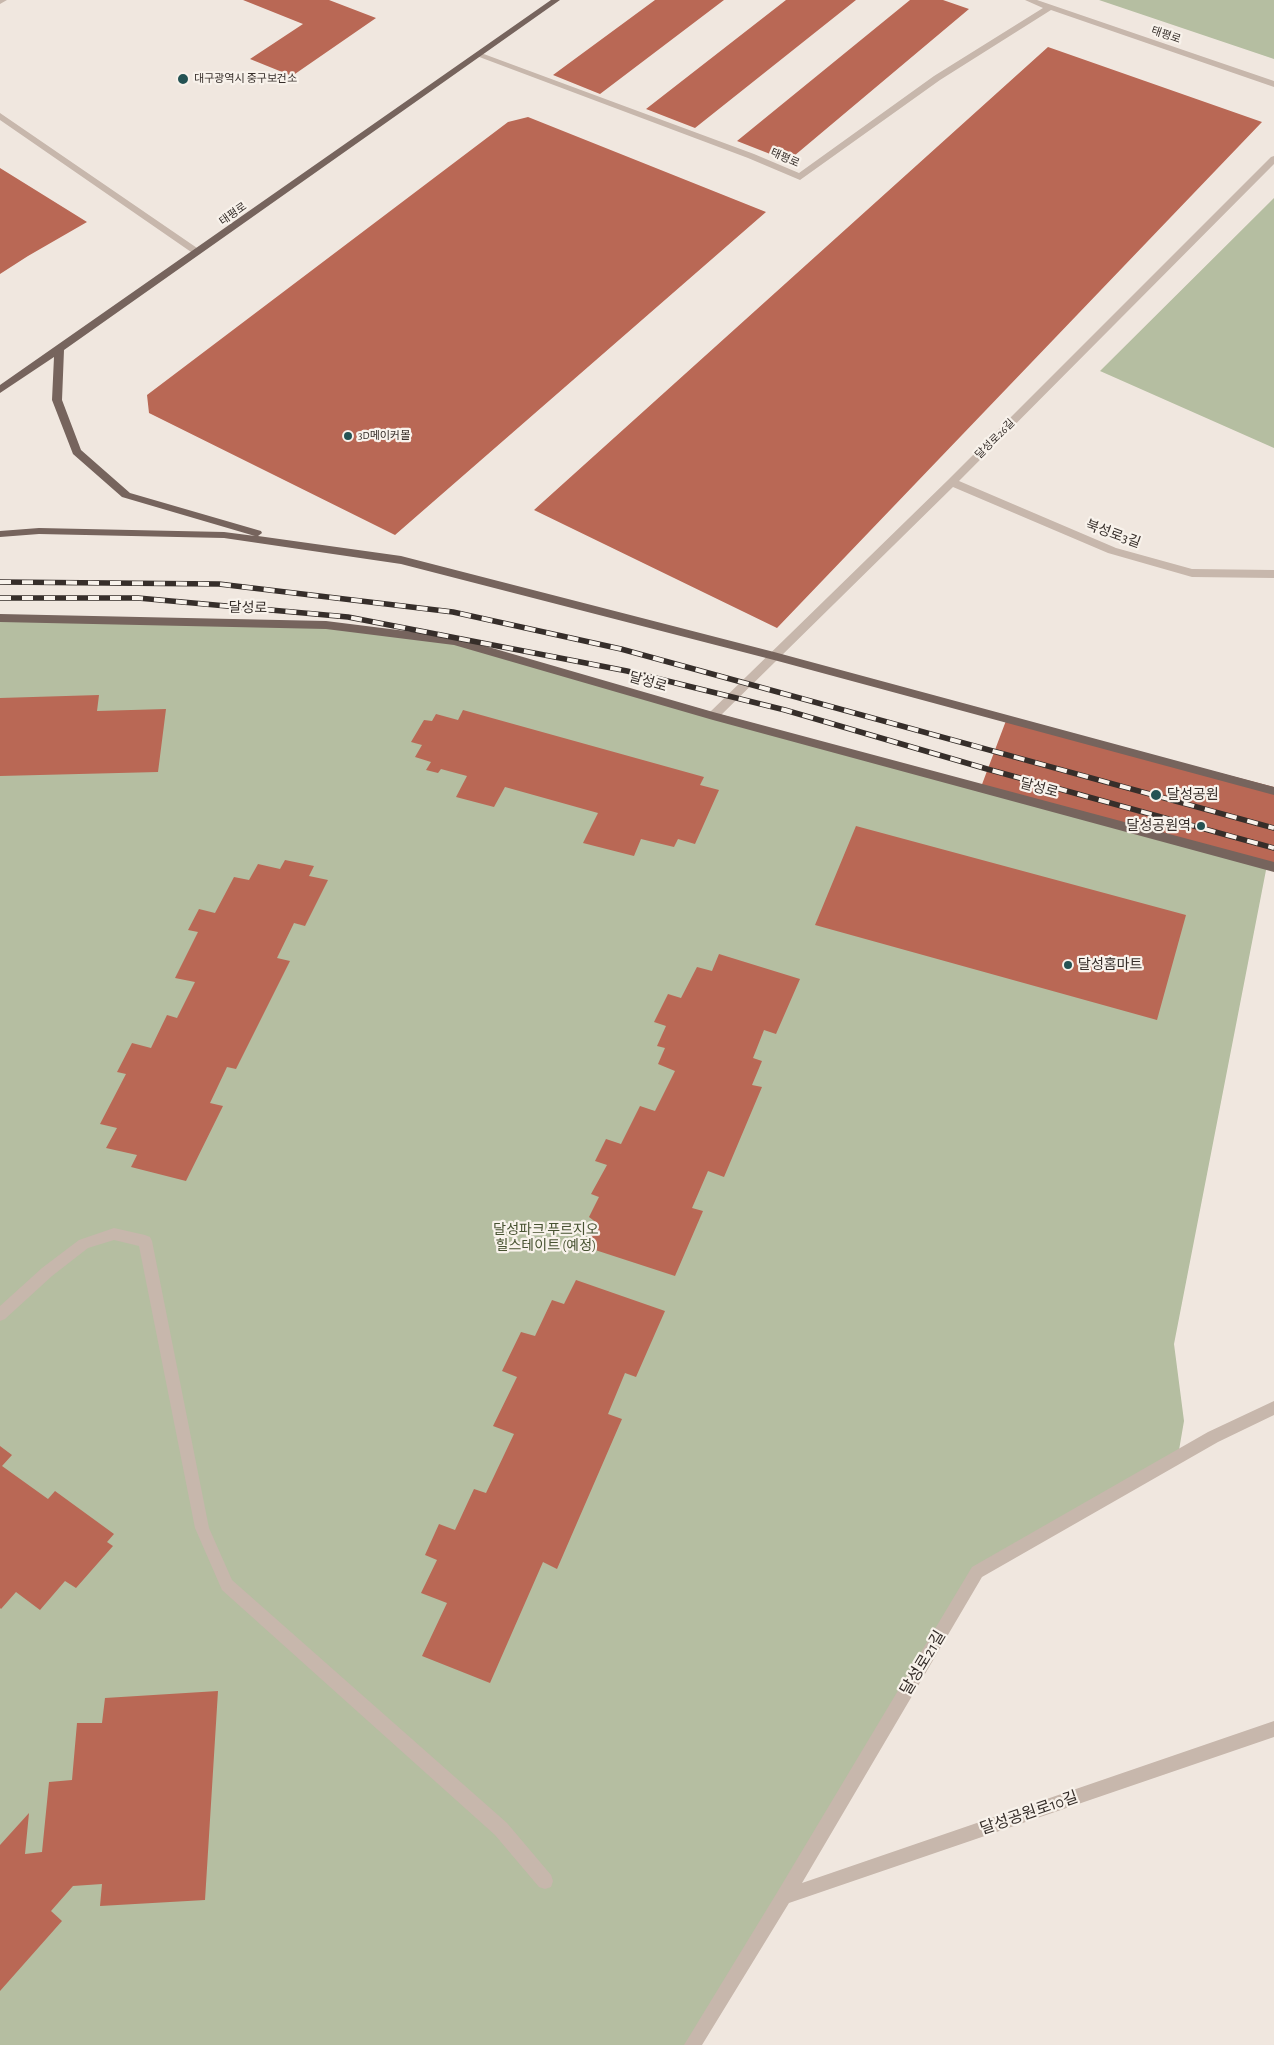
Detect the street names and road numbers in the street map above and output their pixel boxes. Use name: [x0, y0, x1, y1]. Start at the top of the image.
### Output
street label: 태평로: [1149, 24, 1183, 46]
street label: 태평로: [768, 146, 802, 170]
street label: 태평로: [217, 200, 249, 228]
street label: 달성로26길: [972, 416, 1018, 462]
street label: 북성로3길: [1083, 516, 1143, 552]
street label: 달성로: [229, 599, 267, 617]
street label: 달성로: [627, 669, 669, 695]
street label: 달성로: [1018, 775, 1060, 801]
street label: 달성로21길: [896, 1627, 950, 1699]
street label: 달성공원로10길: [978, 1787, 1080, 1839]

